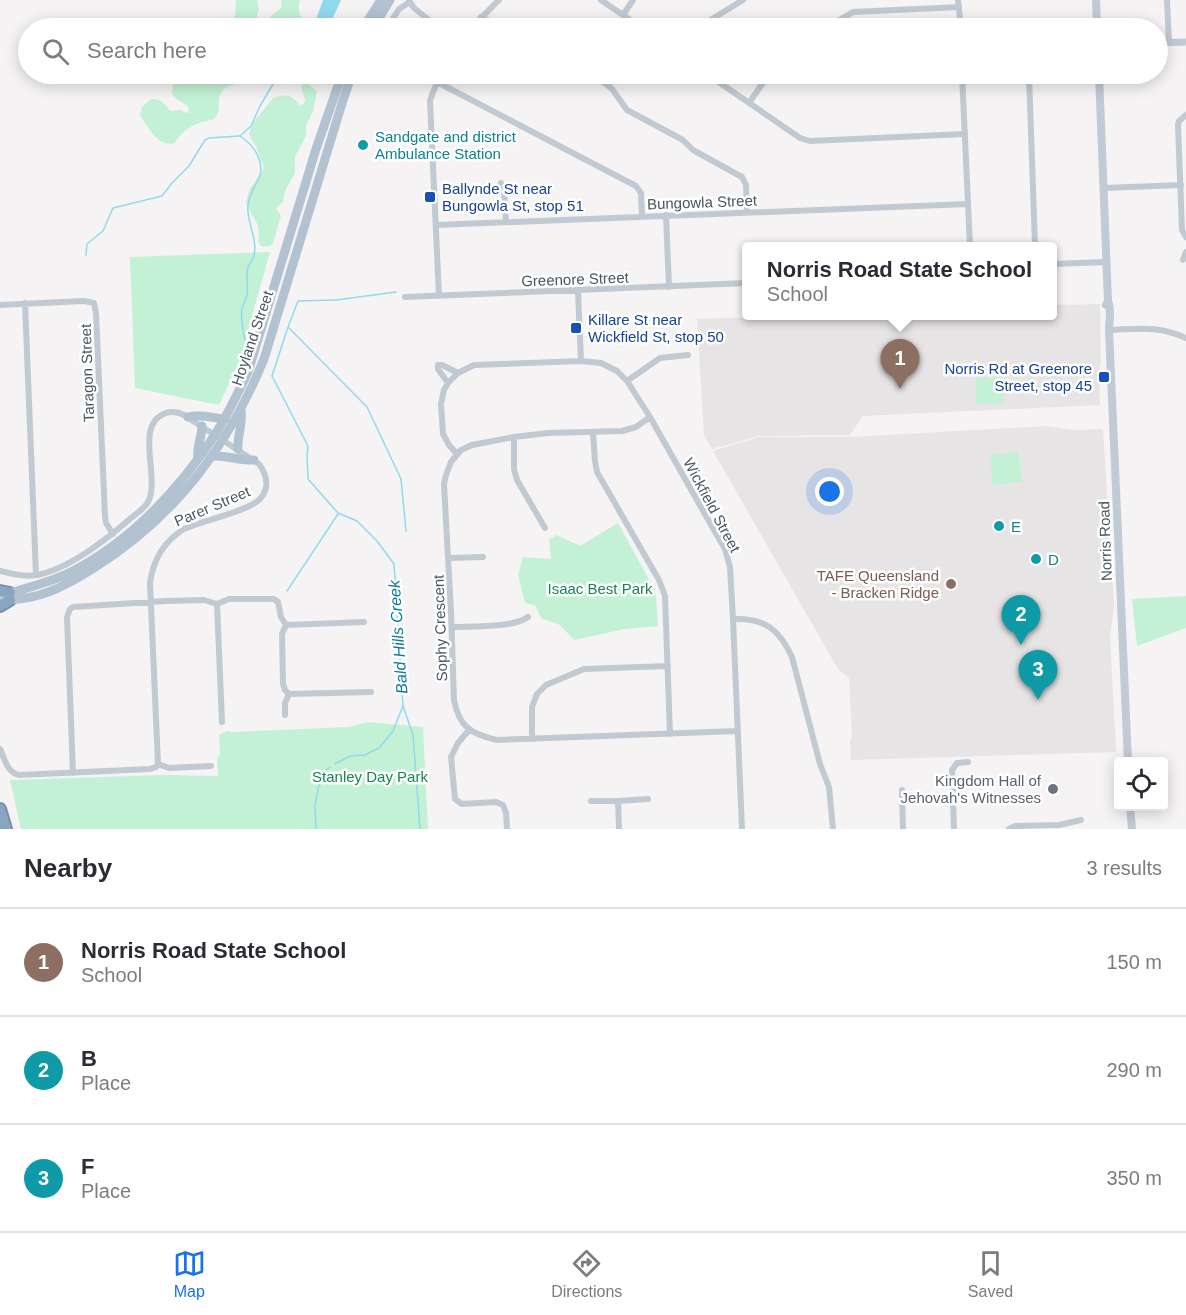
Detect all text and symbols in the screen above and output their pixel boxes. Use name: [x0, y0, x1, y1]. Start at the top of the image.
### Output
search box: [18, 18, 1168, 84]
icon: search: [39, 35, 72, 68]
text: Search here: [87, 38, 207, 63]
place label: Sandgate and district Ambulance Station: [375, 128, 517, 162]
marker: Sandgate and district Ambulance Station: [356, 138, 370, 152]
place label: Ballynde St near Bungowla St, stop 51: [442, 180, 584, 214]
marker: Ballynde St near Bungowla St, stop 51: [423, 190, 437, 204]
street label: Bungowla Street: [647, 192, 758, 212]
popup: [742, 242, 1057, 320]
text: Norris Road State School: [767, 257, 1032, 282]
street label: Greenore Street: [521, 269, 630, 289]
text: School: [767, 283, 828, 305]
street label: Hoyland Street: [228, 288, 276, 388]
place label: Killare St near Wickfield St, stop 50: [588, 311, 724, 345]
marker: Killare St near Wickfield St, stop 50: [569, 321, 583, 335]
street label: Taragon Street: [77, 323, 97, 422]
pin: 1: [880, 340, 920, 389]
place label: Norris Rd at Greenore Street, stop 45: [944, 360, 1092, 394]
marker: Norris Rd at Greenore Street, stop 45: [1097, 370, 1111, 384]
street label: Wickfield Street: [680, 455, 744, 556]
your location: [815, 477, 844, 506]
street label: Parer Street: [171, 482, 253, 530]
street label: Norris Road: [1095, 501, 1115, 581]
place label: E: [1011, 518, 1021, 535]
marker: E: [992, 519, 1006, 533]
place label: D: [1048, 551, 1059, 568]
marker: D: [1029, 552, 1043, 566]
place label: TAFE Queensland - Bracken Ridge: [817, 567, 939, 601]
street label: Sophy Crescent: [430, 574, 450, 682]
marker: TAFE Queensland - Bracken Ridge: [944, 577, 958, 591]
water label: Bald Hills Creek: [385, 579, 410, 694]
park label: Isaac Best Park: [547, 580, 653, 597]
pin: 2: [1002, 596, 1040, 645]
pin: 3: [1018, 650, 1058, 700]
map controls: [1114, 757, 1168, 811]
button: locate: [1114, 757, 1168, 811]
park label: Stanley Day Park: [312, 768, 428, 785]
place label: Kingdom Hall of Jehovah's Witnesses: [901, 772, 1042, 806]
marker: Kingdom Hall of Jehovah's Witnesses: [1046, 782, 1060, 796]
text: Nearby: [24, 853, 112, 883]
text: 3 results: [1086, 857, 1162, 879]
text: Norris Road State School: [81, 938, 346, 963]
text: 1: [38, 951, 49, 973]
text: 150 m: [1106, 951, 1162, 973]
text: School: [81, 964, 142, 986]
text: B: [81, 1046, 97, 1071]
text: 2: [38, 1059, 49, 1081]
text: 290 m: [1106, 1059, 1162, 1081]
text: Place: [81, 1072, 131, 1094]
text: F: [81, 1154, 94, 1179]
text: 3: [38, 1167, 49, 1189]
text: 350 m: [1106, 1167, 1162, 1189]
text: Place: [81, 1180, 131, 1202]
tab: Map: [173, 1247, 206, 1301]
tab: Directions: [551, 1247, 622, 1301]
tab: Saved: [968, 1247, 1013, 1301]

